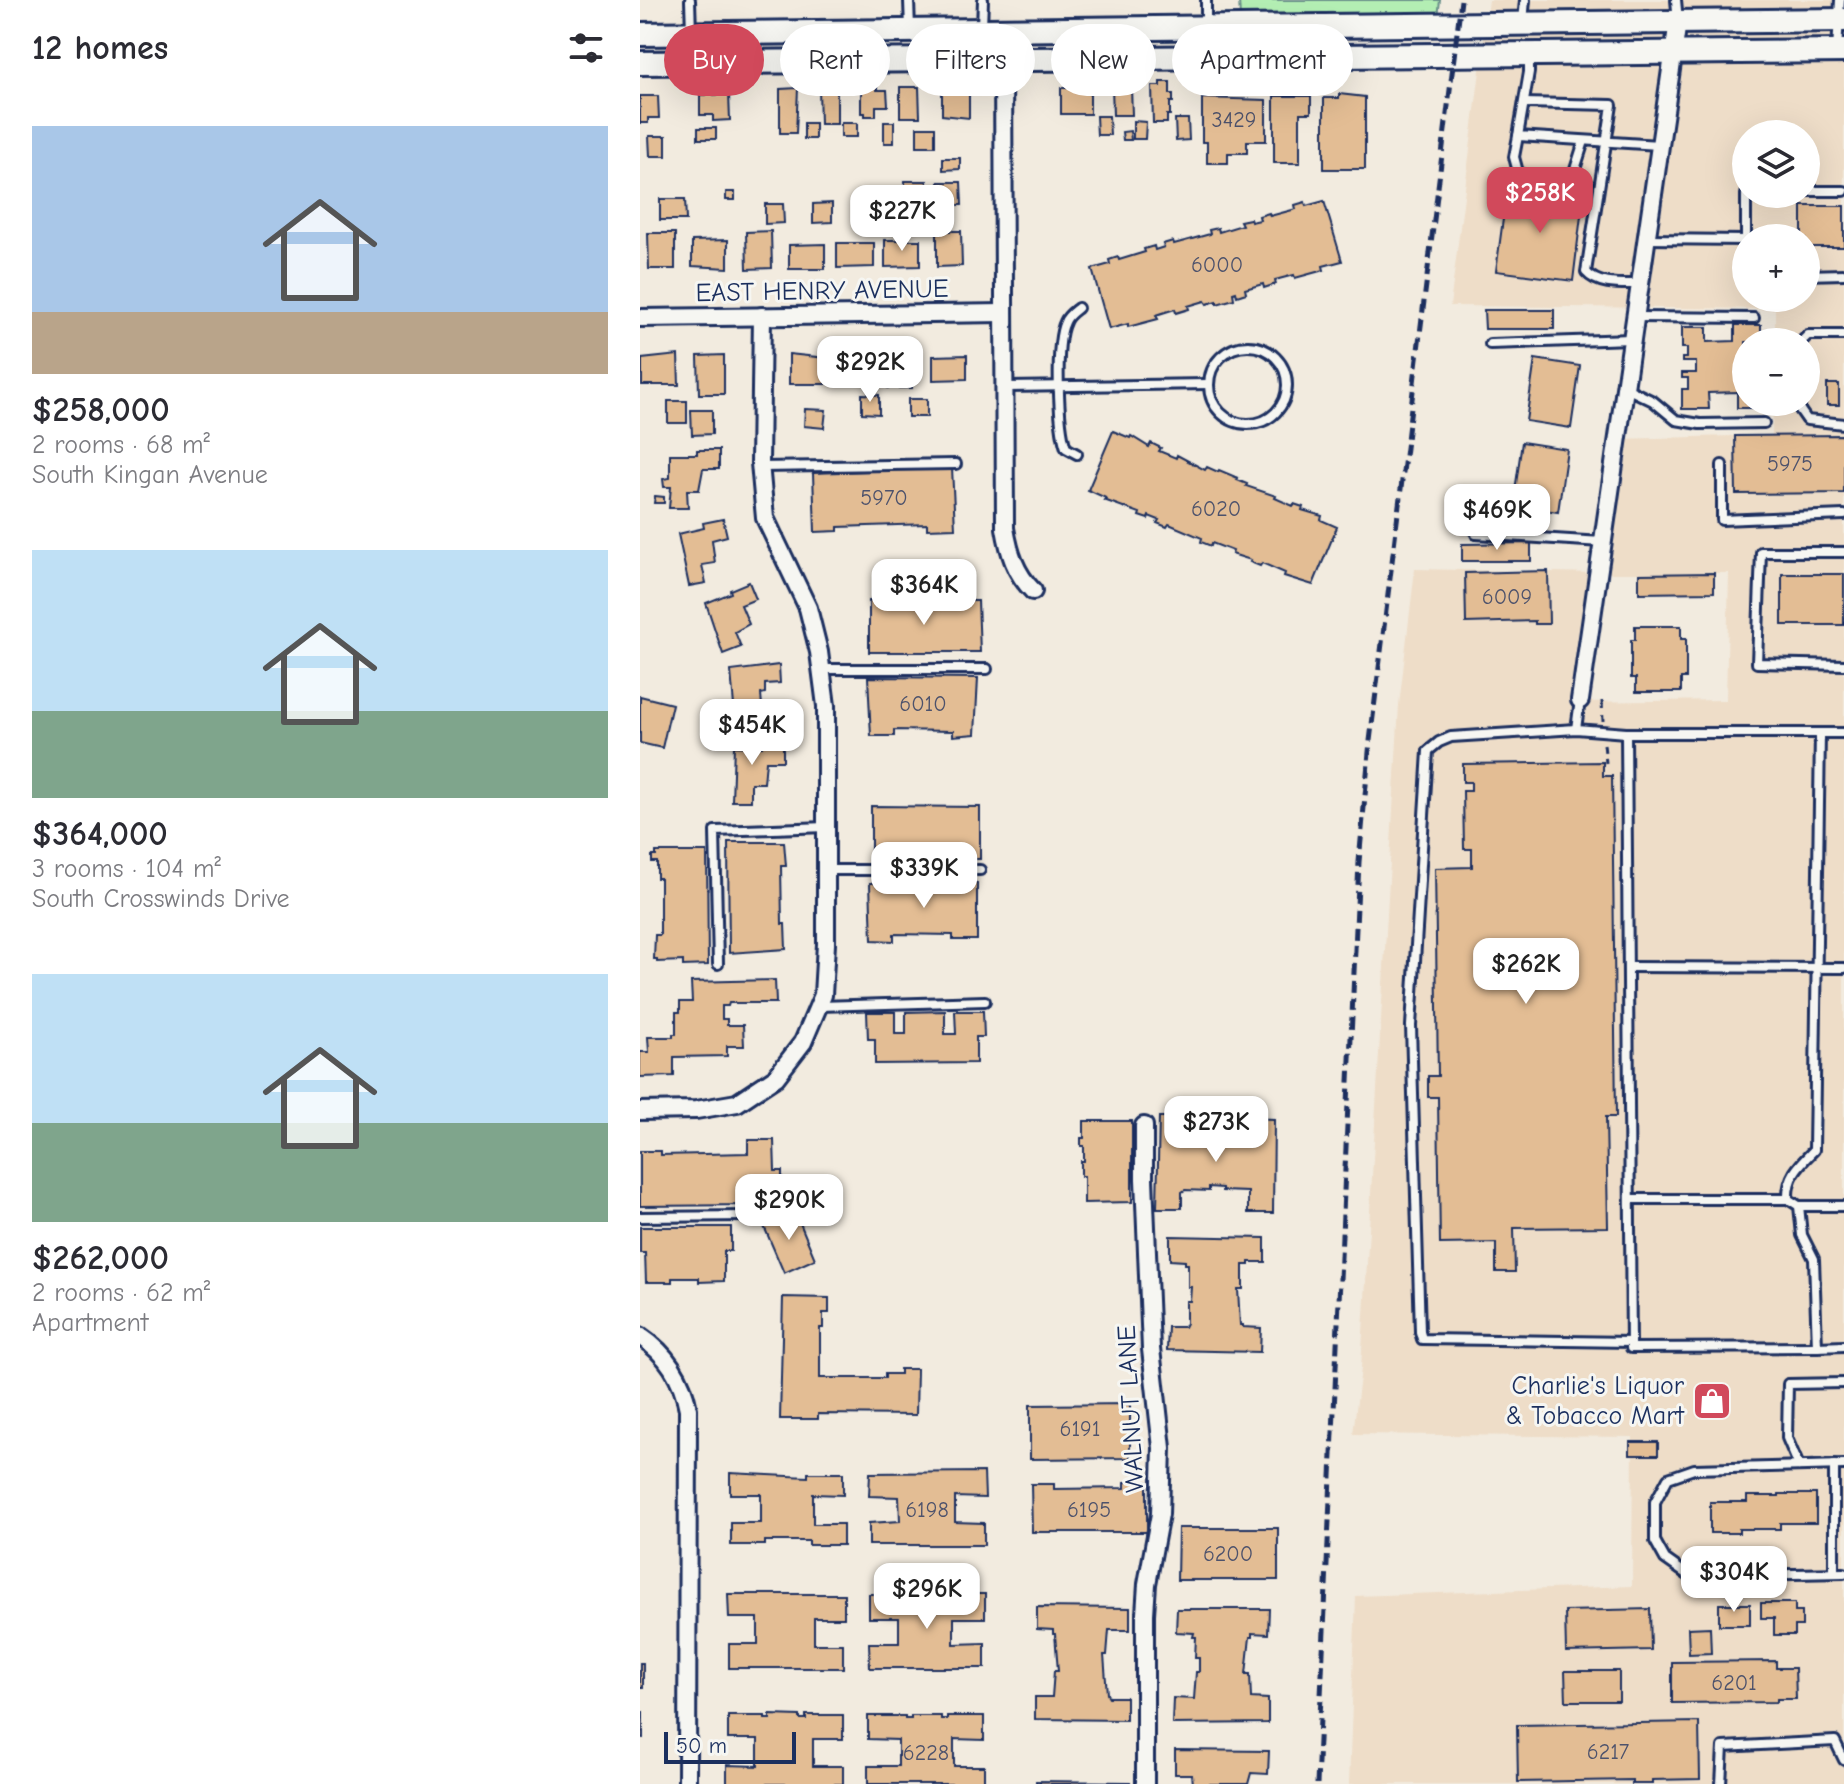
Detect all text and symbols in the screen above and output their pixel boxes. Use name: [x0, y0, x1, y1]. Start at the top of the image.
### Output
chip: Buy: [664, 24, 764, 96]
chip: Rent: [780, 24, 890, 96]
chip: Filters: [906, 24, 1035, 96]
chip: New: [1051, 24, 1156, 96]
chip: Apartment: [1172, 24, 1353, 96]
icon: filters: [564, 26, 608, 70]
text: 12 homes: [32, 28, 168, 68]
house number: 3429: [1212, 107, 1256, 133]
map controls: [1732, 120, 1820, 416]
button: layers: [1732, 120, 1820, 208]
pin: $258K: [1484, 167, 1596, 235]
icon: home: [248, 178, 392, 322]
text: $258K: [1505, 178, 1575, 208]
pin: $227K: [846, 185, 958, 253]
text: $227K: [868, 196, 936, 226]
button: +: [1732, 224, 1820, 312]
house number: 6000: [1191, 252, 1243, 278]
street label: EAST HENRY AVENUE: [695, 274, 949, 308]
button: −: [1732, 328, 1820, 416]
pin: $292K: [814, 336, 926, 404]
text: $292K: [835, 347, 905, 377]
text: $258,000: [32, 390, 170, 430]
text: 2 rooms · 68 m²: [32, 430, 210, 460]
house number: 5975: [1767, 451, 1813, 477]
text: South Kingan Avenue: [32, 460, 268, 490]
pin: $469K: [1441, 484, 1553, 552]
house number: 5970: [860, 485, 908, 511]
text: $469K: [1462, 495, 1532, 525]
house number: 6020: [1191, 496, 1241, 522]
pin: $364K: [868, 559, 980, 627]
text: $364K: [890, 570, 958, 600]
house number: 6009: [1482, 584, 1532, 610]
icon: home: [248, 602, 392, 746]
house number: 6010: [899, 691, 947, 717]
pin: $454K: [696, 699, 808, 767]
text: $454K: [718, 710, 786, 740]
text: $364,000: [32, 814, 168, 854]
pin: $339K: [868, 842, 980, 910]
text: $339K: [889, 853, 959, 883]
text: 3 rooms · 104 m²: [32, 854, 221, 884]
text: South Crosswinds Drive: [32, 884, 290, 914]
pin: $262K: [1470, 938, 1582, 1006]
text: $262K: [1491, 949, 1561, 979]
icon: home: [248, 1026, 392, 1170]
pin: $273K: [1160, 1096, 1272, 1164]
text: $273K: [1182, 1107, 1250, 1137]
pin: $290K: [733, 1174, 845, 1242]
text: $290K: [753, 1185, 825, 1215]
text: $262,000: [32, 1238, 169, 1278]
text: 2 rooms · 62 m²: [32, 1278, 210, 1308]
text: Apartment: [32, 1308, 148, 1338]
street label: WALNUT LANE: [1112, 1325, 1150, 1493]
place label: Charlie's Liquor & Tobacco Mart: [1506, 1371, 1686, 1431]
shop icon: Charlie's Liquor & Tobacco Mart: [1691, 1380, 1733, 1422]
house number: 6191: [1059, 1416, 1101, 1442]
house number: 6198: [905, 1497, 949, 1523]
house number: 6195: [1067, 1497, 1111, 1523]
house number: 6200: [1203, 1541, 1253, 1567]
pin: $304K: [1678, 1546, 1790, 1614]
text: $304K: [1699, 1557, 1769, 1587]
pin: $296K: [871, 1563, 983, 1631]
text: $296K: [892, 1574, 962, 1604]
house number: 6201: [1711, 1670, 1757, 1696]
scale bar: [664, 1728, 796, 1764]
text: 50 m: [676, 1733, 727, 1759]
house number: 6217: [1587, 1739, 1630, 1765]
house number: 6228: [903, 1740, 949, 1766]

